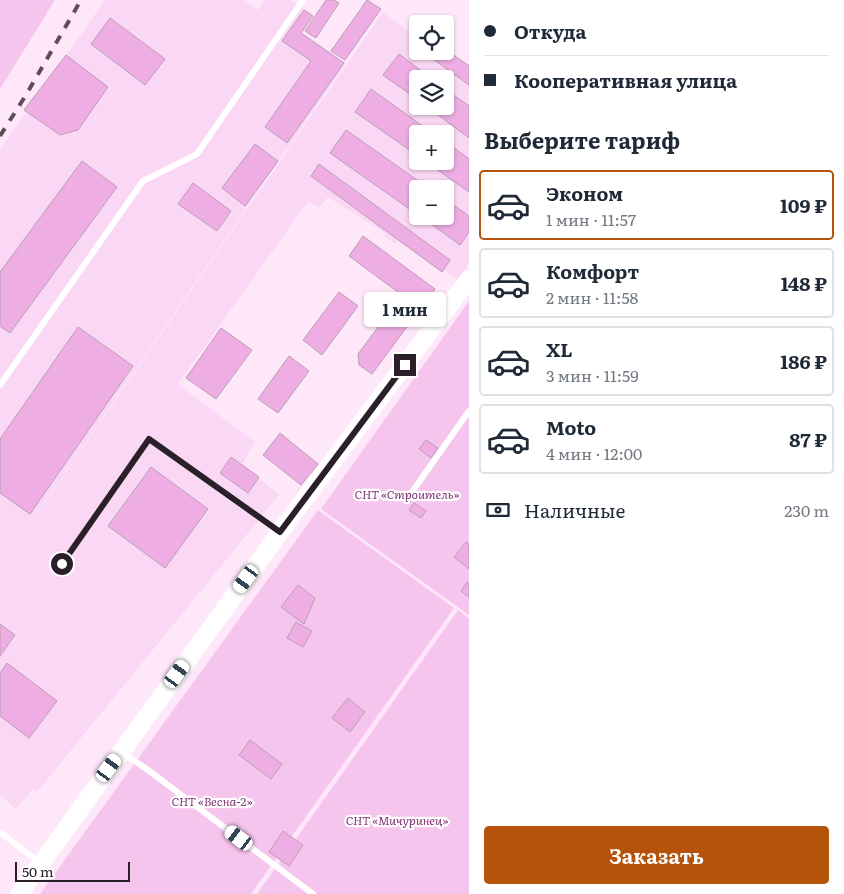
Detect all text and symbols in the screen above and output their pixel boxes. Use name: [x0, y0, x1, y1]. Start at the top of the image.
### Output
map controls: [409, 15, 454, 225]
button: locate: [409, 15, 454, 60]
text: Откуда: [514, 17, 587, 45]
text: Кооперативная улица: [514, 66, 737, 94]
button: layers: [409, 70, 454, 115]
text: Выберите тариф: [484, 123, 680, 156]
button: +: [409, 125, 454, 170]
text: Эконом: [546, 179, 623, 207]
button: −: [409, 180, 454, 225]
icon: car: [486, 183, 531, 228]
text: 109 ₽: [780, 191, 827, 219]
text: 1 мин · 11:57: [546, 207, 636, 231]
text: Комфорт: [546, 257, 639, 285]
icon: car: [486, 261, 531, 306]
text: 148 ₽: [781, 269, 827, 297]
text: 2 мин · 11:58: [546, 285, 638, 309]
callout: 1 мин: [364, 292, 446, 328]
text: 1 мин: [383, 297, 427, 321]
text: XL: [546, 335, 573, 363]
icon: car: [486, 339, 531, 384]
text: 186 ₽: [780, 347, 827, 375]
route end: [394, 354, 416, 376]
text: 3 мин · 11:59: [546, 363, 639, 387]
text: Moto: [546, 413, 596, 441]
icon: car: [486, 417, 531, 462]
text: 87 ₽: [789, 425, 827, 453]
text: 4 мин · 12:00: [546, 441, 642, 465]
park label: СНТ «Строитель»: [355, 485, 459, 503]
icon: cash: [484, 496, 512, 524]
text: Наличные: [524, 496, 625, 524]
text: 230 m: [784, 498, 829, 522]
route start: [51, 553, 73, 575]
car: [231, 562, 260, 596]
car: [162, 657, 191, 691]
car: [94, 751, 123, 785]
park label: СНТ «Весна-2»: [171, 792, 253, 810]
park label: СНТ «Мичуринец»: [346, 811, 448, 829]
car: [222, 823, 255, 853]
button: Заказать: [484, 826, 829, 884]
scale bar: [15, 859, 130, 882]
text: 50 m: [22, 861, 54, 881]

